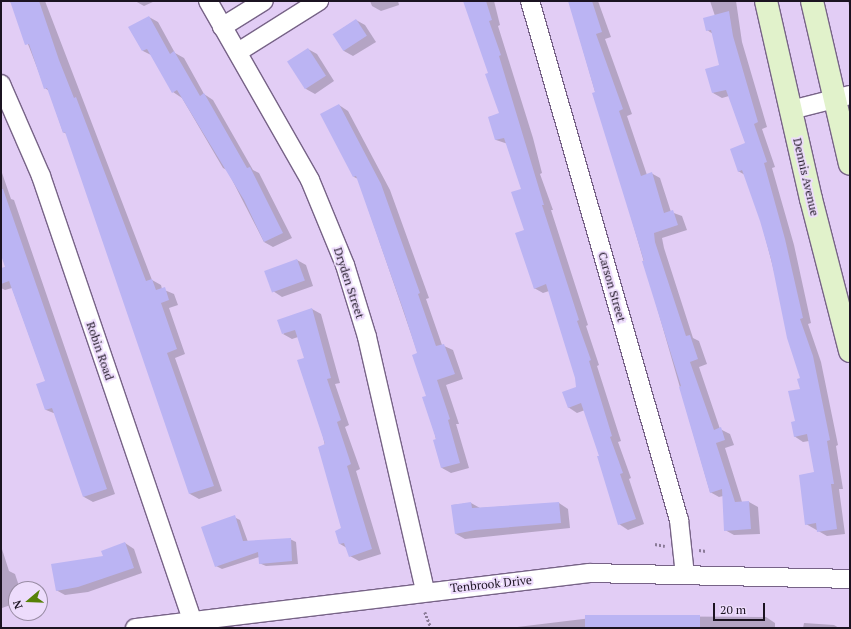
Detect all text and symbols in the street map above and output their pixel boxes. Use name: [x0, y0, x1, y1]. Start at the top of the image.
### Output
street label: Dennis Avenue: [790, 137, 822, 217]
street label: Dryden Street: [331, 246, 367, 320]
street label: Carson Street: [595, 250, 629, 324]
street label: Robin Road: [83, 320, 117, 382]
street label: Tenbrook Drive: [449, 573, 533, 595]
north arrow: [8, 581, 48, 621]
scale bar: [715, 595, 767, 621]
text: N: [10, 598, 26, 611]
text: 20 m: [720, 602, 746, 617]

